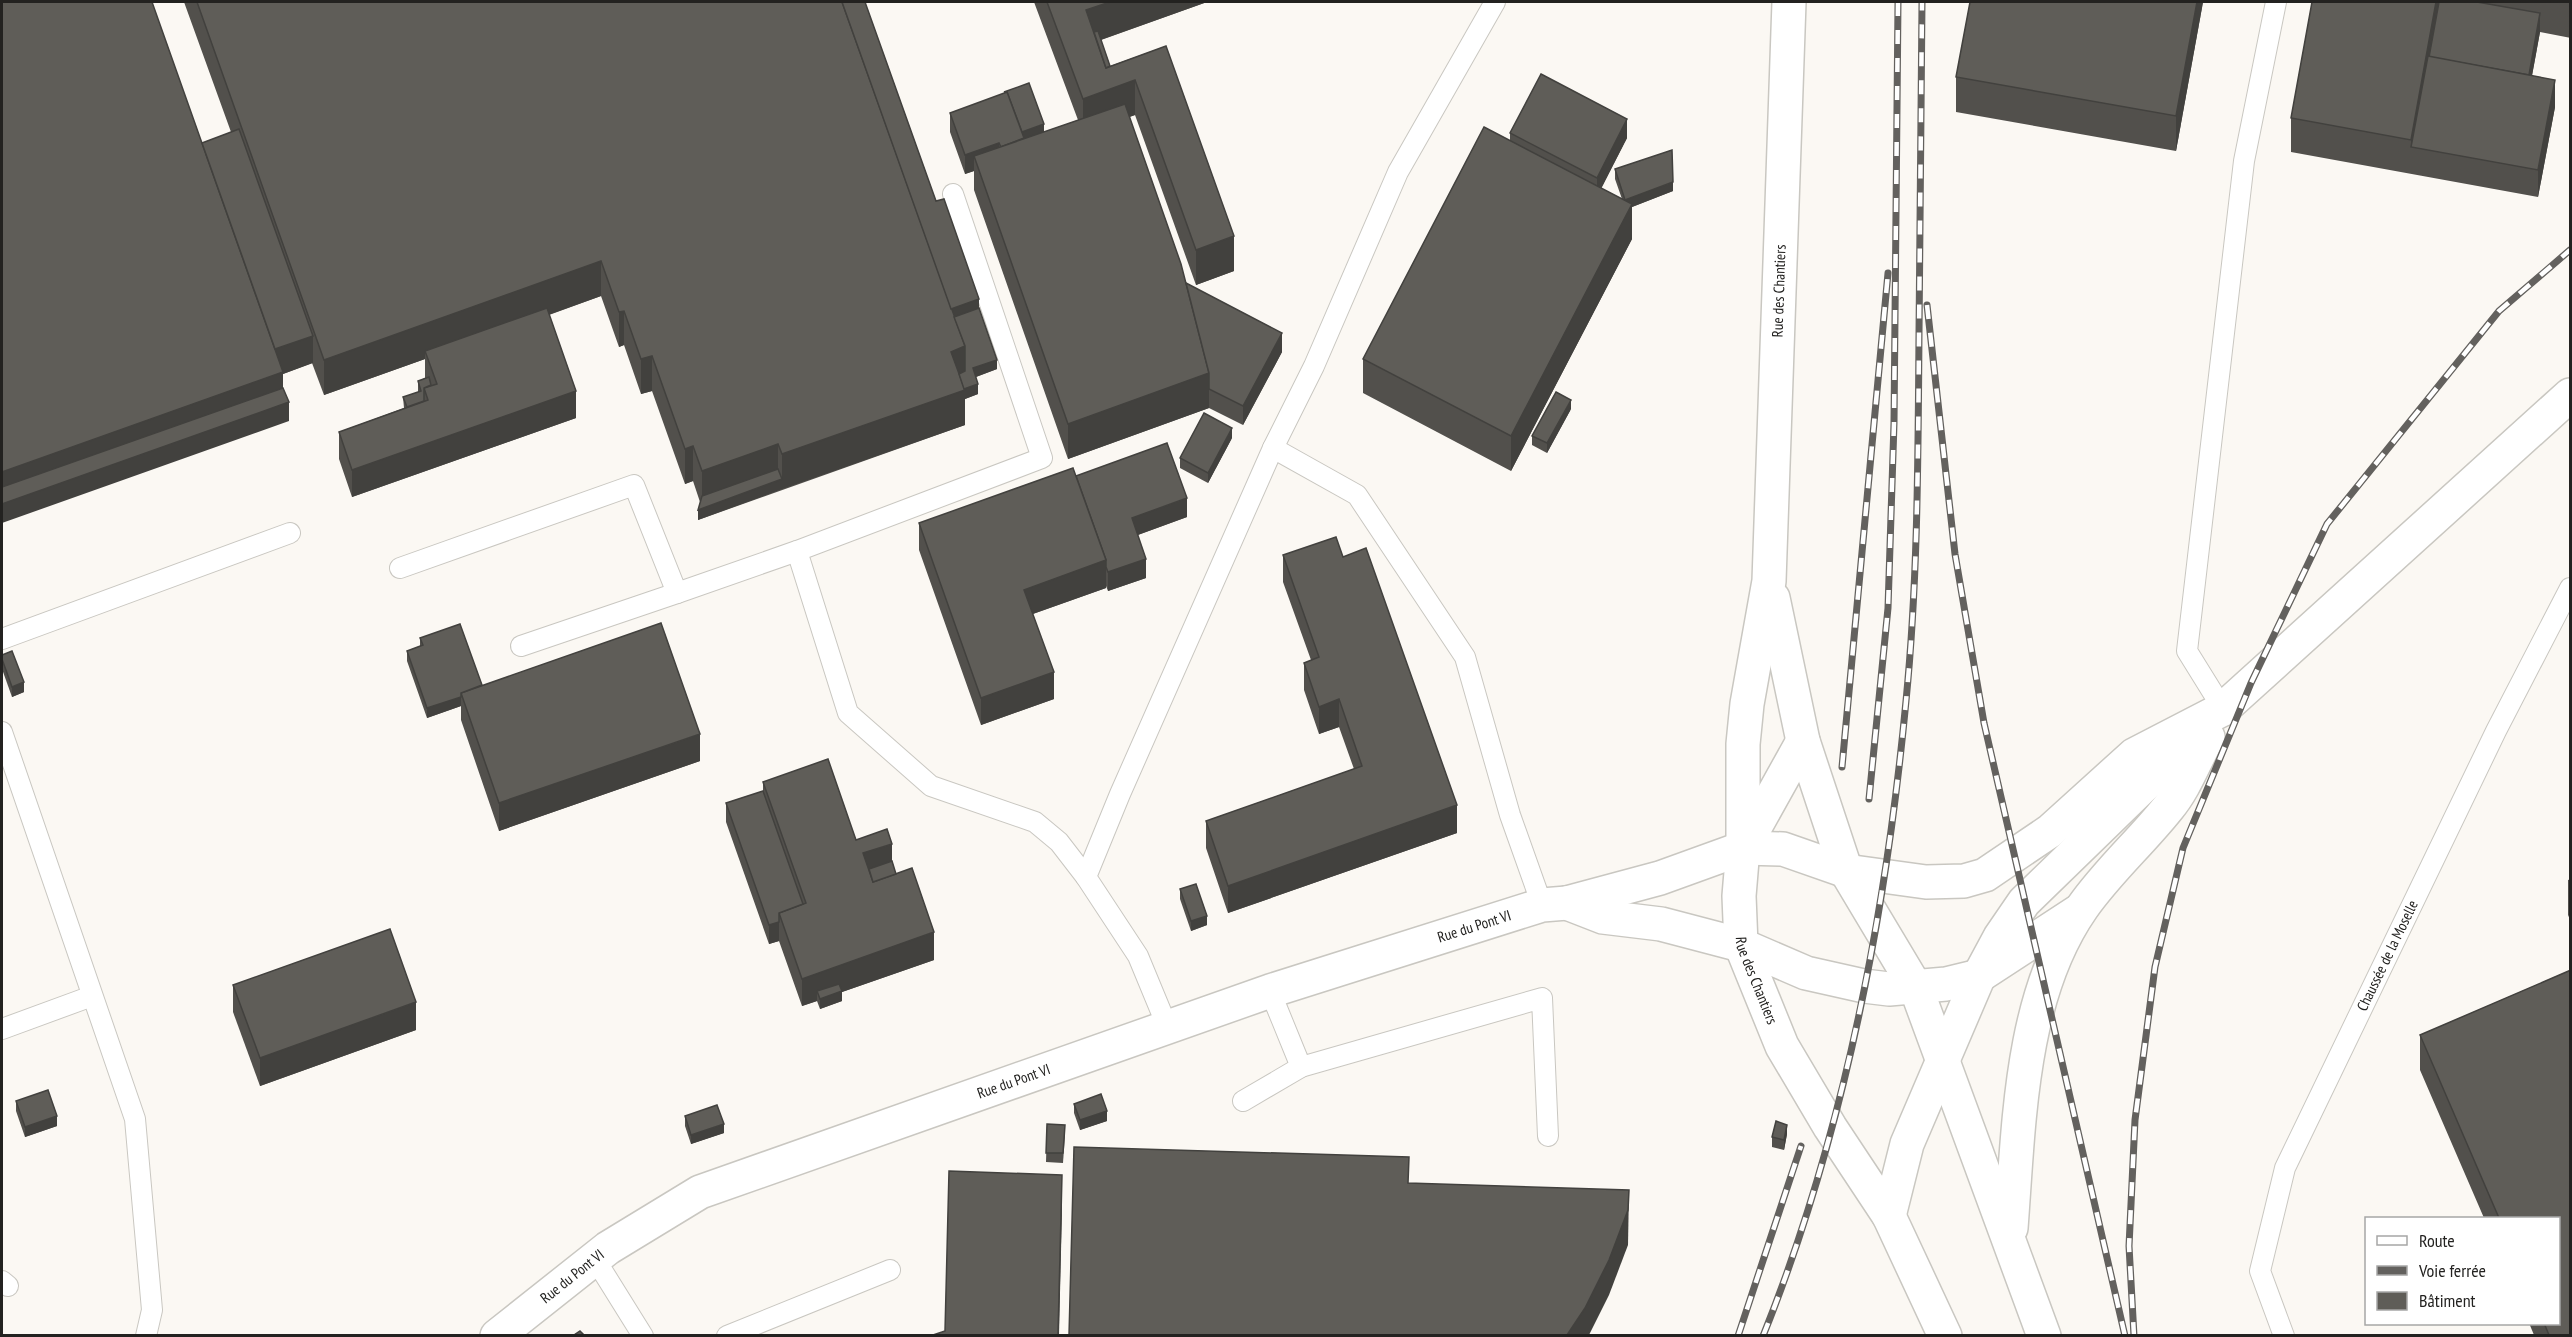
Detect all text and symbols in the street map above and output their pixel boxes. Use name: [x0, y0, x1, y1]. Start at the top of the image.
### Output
street label: Rue des Chantiers: [1767, 244, 1790, 338]
street label: Chaussée de la Moselle: [2352, 897, 2422, 1014]
street label: Rue du Pont VI: [1435, 905, 1513, 946]
street label: Rue des Chantiers: [1732, 936, 1782, 1027]
street label: Rue du Pont VI: [974, 1059, 1053, 1103]
legend: [2365, 1217, 2560, 1325]
text: Route: [2419, 1229, 2455, 1252]
street label: Rue du Pont VI: [536, 1245, 608, 1307]
text: Voie ferrée: [2418, 1259, 2486, 1282]
text: Bâtiment: [2419, 1289, 2476, 1312]

